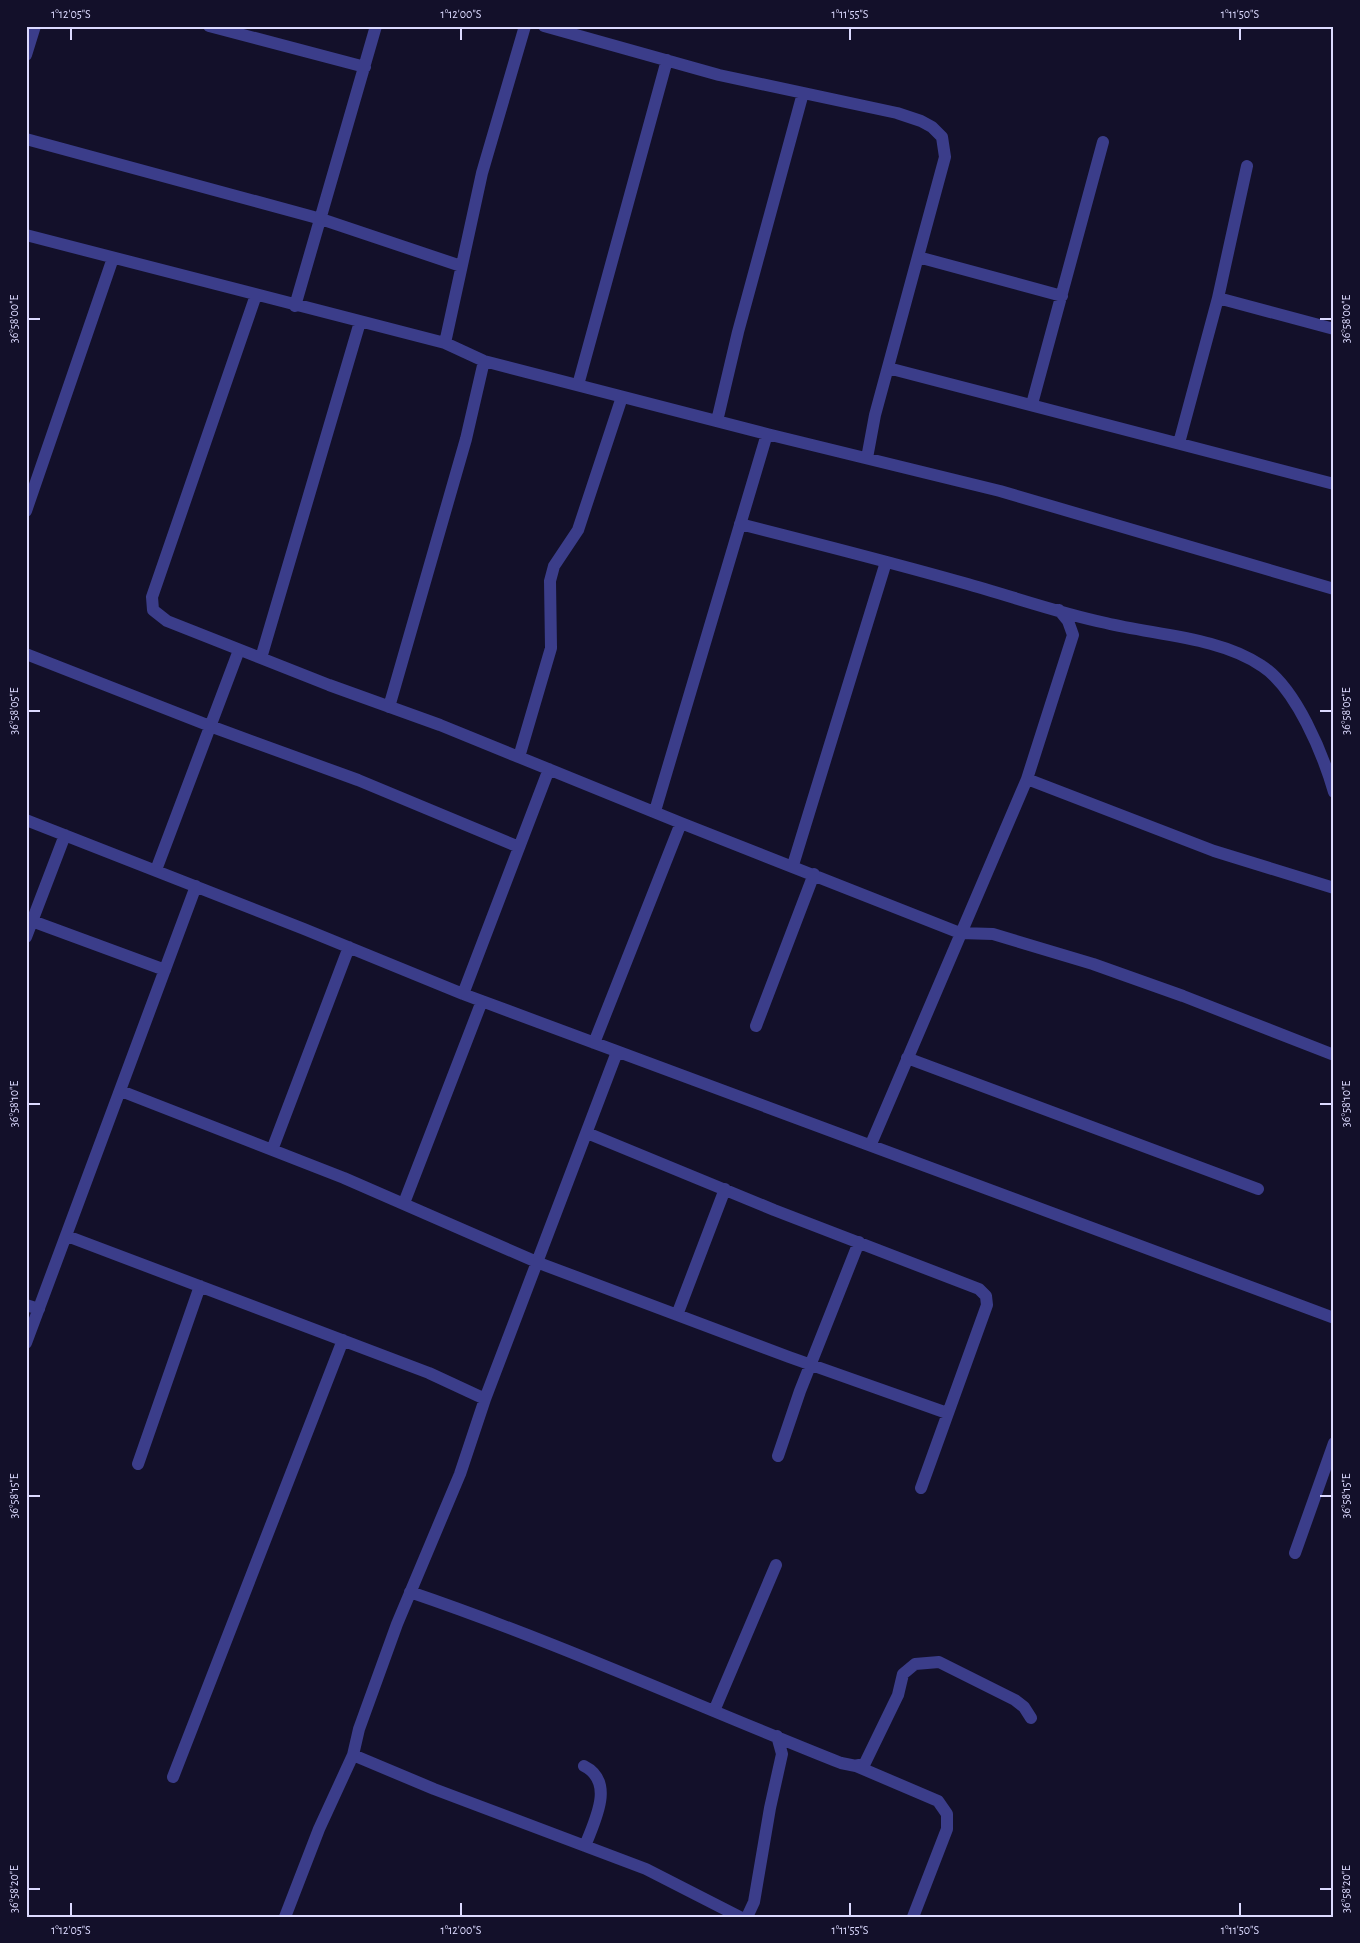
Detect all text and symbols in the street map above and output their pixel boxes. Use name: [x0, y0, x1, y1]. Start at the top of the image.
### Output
text: 1°12'05"S: [51, 8, 91, 20]
text: 1°12'00"S: [441, 8, 482, 20]
text: 1°11'55"S: [832, 8, 869, 20]
text: 1°11'50"S: [1221, 8, 1259, 20]
text: 36°58'00"E: [8, 294, 20, 343]
text: 36°58'00"E: [1340, 294, 1352, 343]
text: 36°58'05"E: [8, 687, 20, 735]
text: 36°58'05"E: [1340, 687, 1352, 735]
text: 36°58'10"E: [8, 1081, 20, 1127]
text: 36°58'10"E: [1340, 1081, 1352, 1127]
text: 36°58'15"E: [8, 1473, 20, 1519]
text: 36°58'15"E: [1340, 1473, 1352, 1519]
text: 36°58'20"E: [8, 1865, 20, 1913]
text: 36°58'20"E: [1340, 1865, 1352, 1913]
text: 1°12'05"S: [51, 1924, 91, 1936]
text: 1°12'00"S: [441, 1924, 482, 1936]
text: 1°11'55"S: [832, 1924, 869, 1936]
text: 1°11'50"S: [1221, 1924, 1259, 1936]

